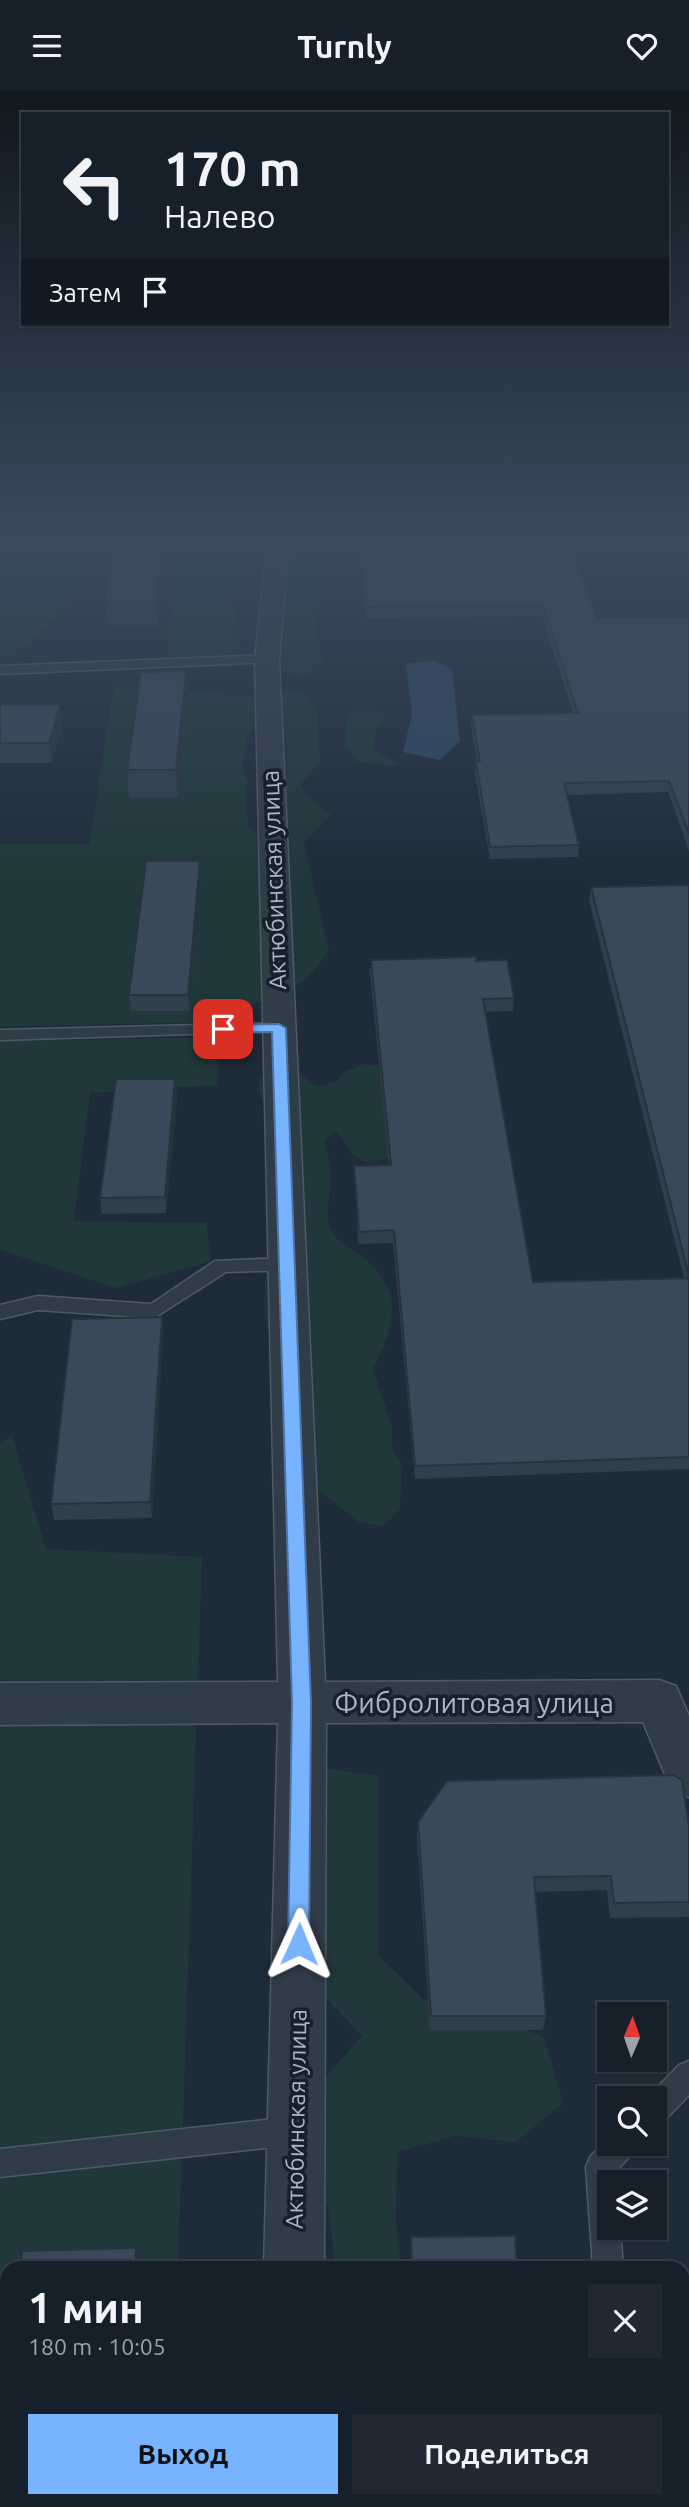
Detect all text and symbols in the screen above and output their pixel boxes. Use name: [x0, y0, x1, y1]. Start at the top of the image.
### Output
icon: menu: [28, 27, 66, 65]
icon: heart: [623, 27, 661, 65]
text: Turnly: [297, 28, 392, 64]
icon: left: [49, 140, 140, 231]
text: 170 m: [164, 140, 301, 195]
text: Налево: [164, 198, 276, 234]
icon: arrive: [136, 273, 174, 311]
text: Затем: [49, 278, 122, 307]
street label: Актюбинская улица: [257, 770, 291, 990]
pin: [193, 999, 253, 1059]
icon: arrive: [204, 1010, 242, 1048]
street label: Фибролитовая улица: [334, 1687, 614, 1718]
position arrow: [262, 1907, 336, 1981]
north arrow: [597, 2002, 667, 2072]
map controls: [597, 2002, 667, 2240]
street label: Актюбинская улица: [281, 2009, 311, 2229]
button: search: [597, 2086, 667, 2156]
button: layers: [597, 2170, 667, 2240]
text: 1 мин: [28, 2284, 144, 2331]
button: close: [588, 2284, 662, 2358]
text: 180 m · 10:05: [28, 2334, 166, 2359]
button: Выход: [28, 2414, 338, 2494]
button: Поделиться: [352, 2414, 662, 2494]

